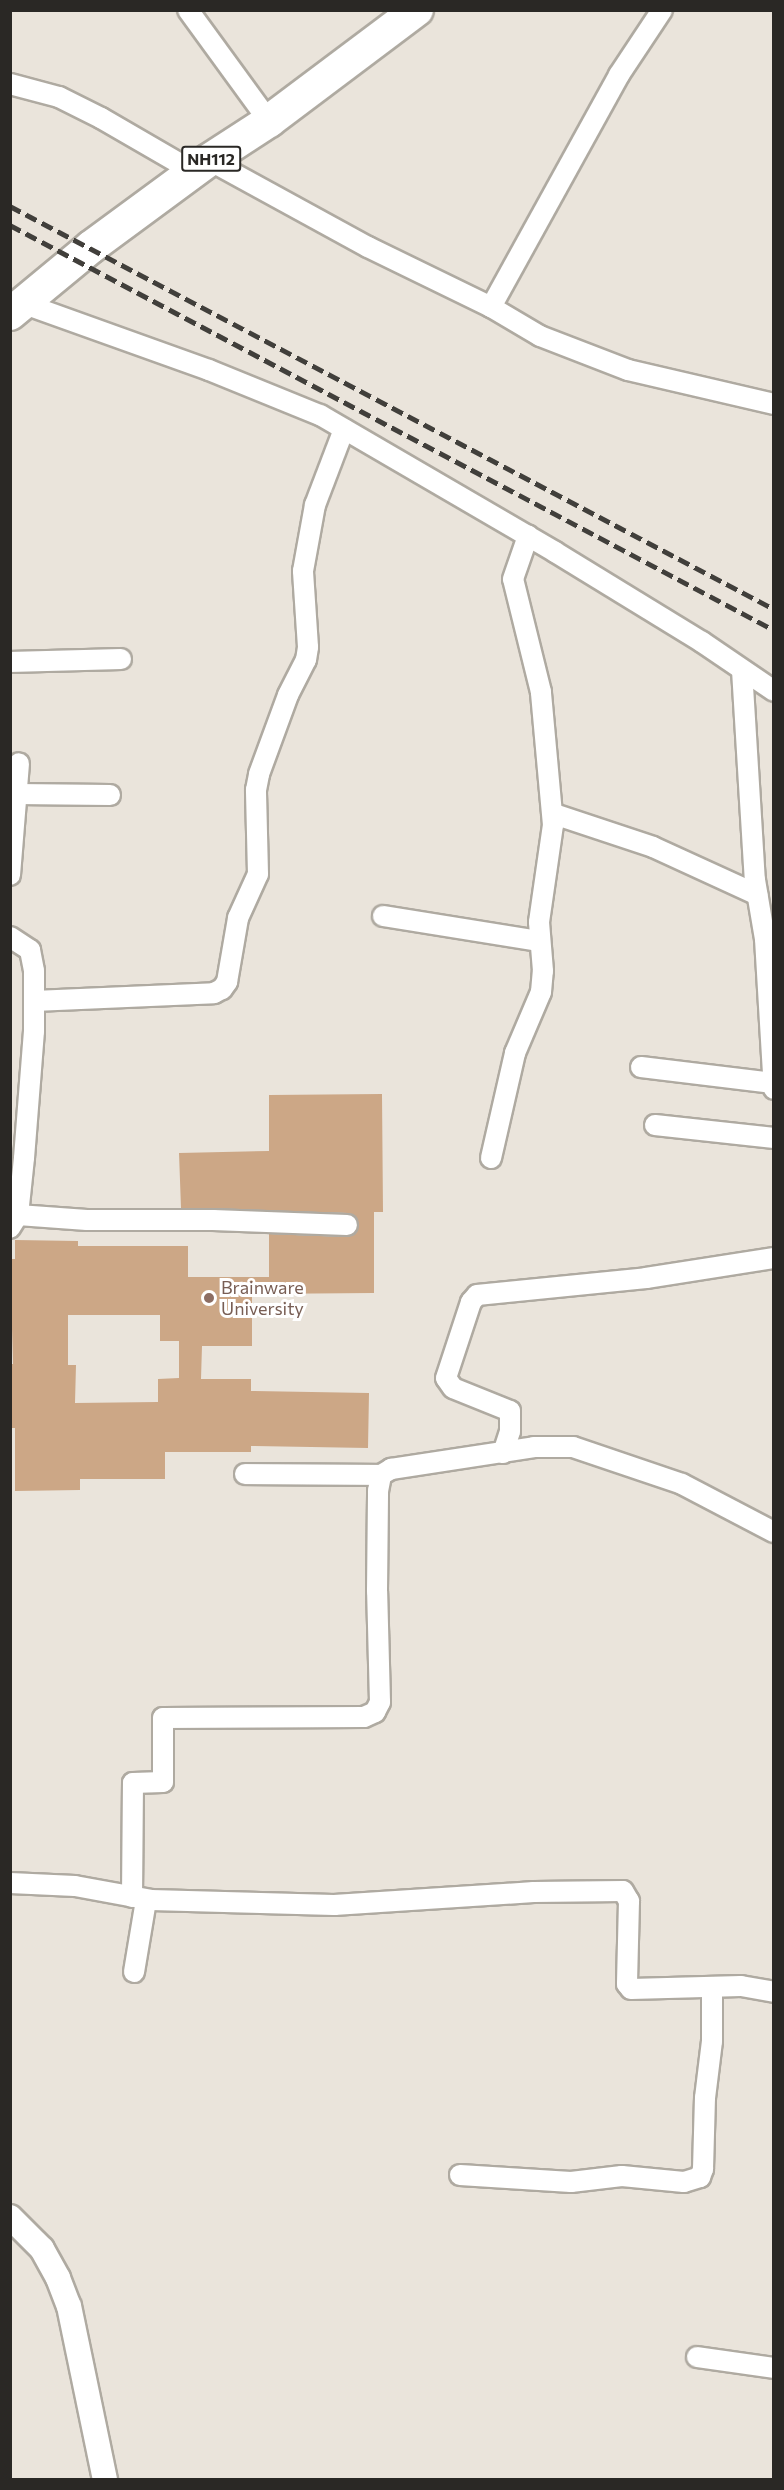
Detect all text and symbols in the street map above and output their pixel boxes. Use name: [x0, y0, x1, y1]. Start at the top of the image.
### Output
road number: NH112: [181, 146, 241, 172]
place label: Brainware University: [221, 1277, 304, 1320]
marker: Brainware University: [202, 1291, 216, 1305]

